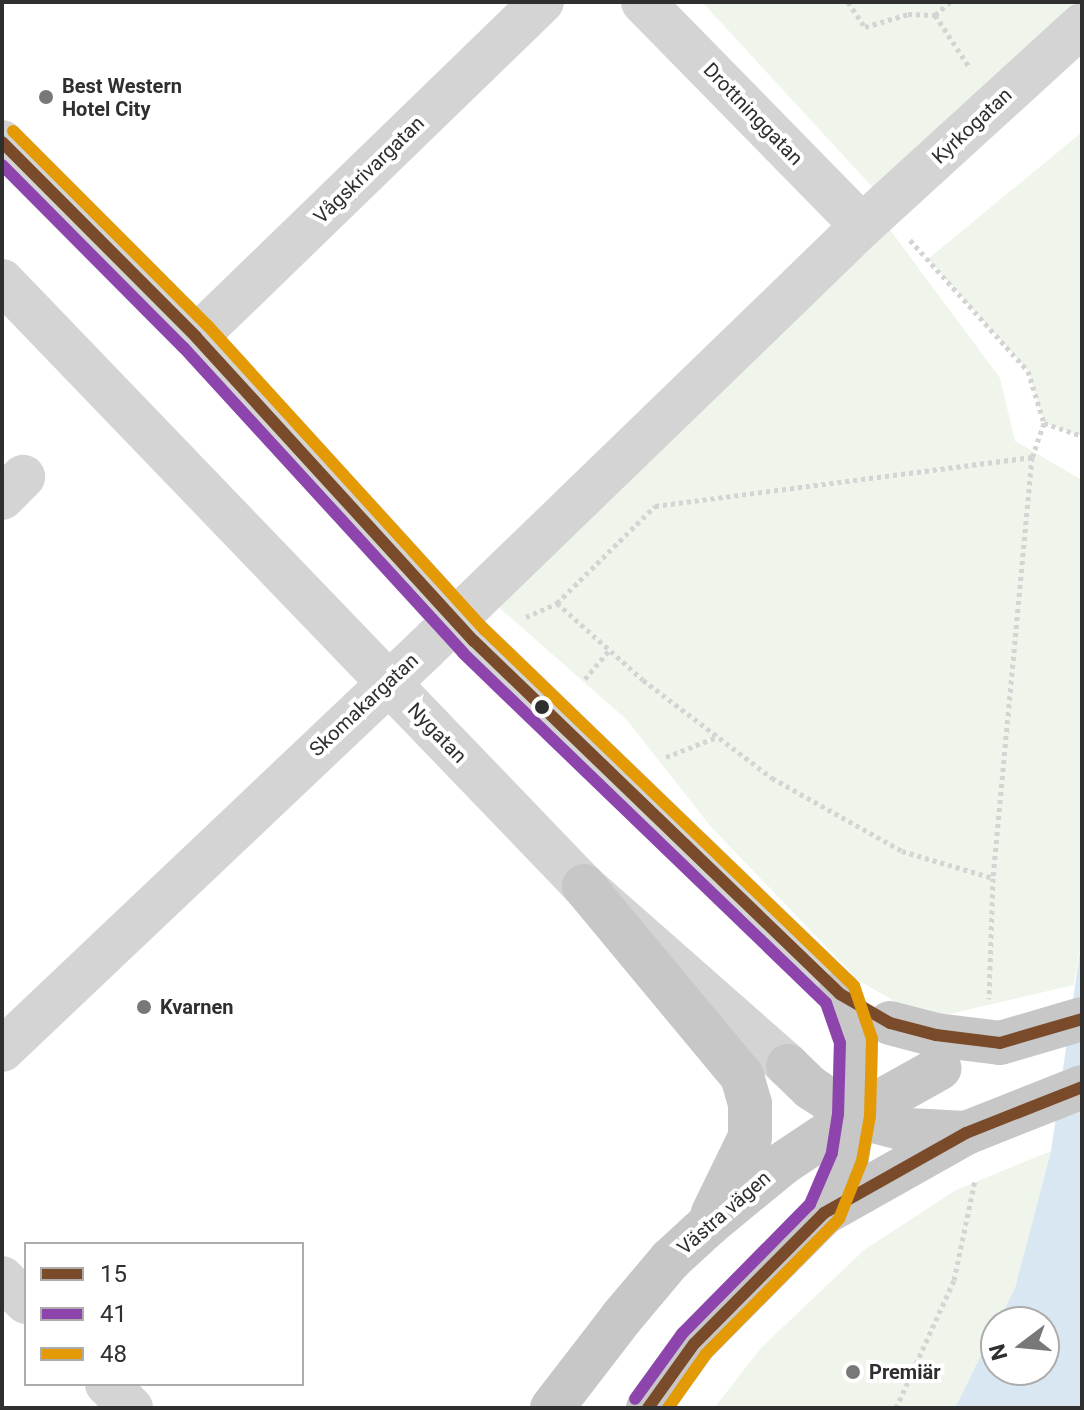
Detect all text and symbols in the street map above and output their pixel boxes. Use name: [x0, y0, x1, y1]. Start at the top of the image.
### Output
street label: Drottninggatan: [698, 58, 808, 170]
place label: Best Western Hotel City: [62, 74, 182, 121]
street label: Kyrkogatan: [927, 83, 1017, 169]
marker: Best Western Hotel City: [37, 88, 55, 106]
street label: Vågskrivargatan: [309, 111, 429, 229]
street label: Skomakargatan: [305, 648, 423, 762]
street label: Nygatan: [403, 698, 471, 768]
unlabelled marker: [534, 699, 550, 715]
place label: Kvarnen: [160, 995, 234, 1019]
marker: Kvarnen: [135, 998, 153, 1016]
street label: Västra vägen: [673, 1166, 775, 1260]
legend: [24, 1242, 304, 1386]
text: 15: [100, 1260, 127, 1288]
text: 41: [100, 1300, 127, 1328]
north arrow: [980, 1306, 1060, 1386]
text: 48: [100, 1340, 127, 1368]
text: N: [984, 1341, 1013, 1363]
place label: Premiär: [869, 1360, 940, 1384]
marker: Premiär: [844, 1363, 862, 1381]

